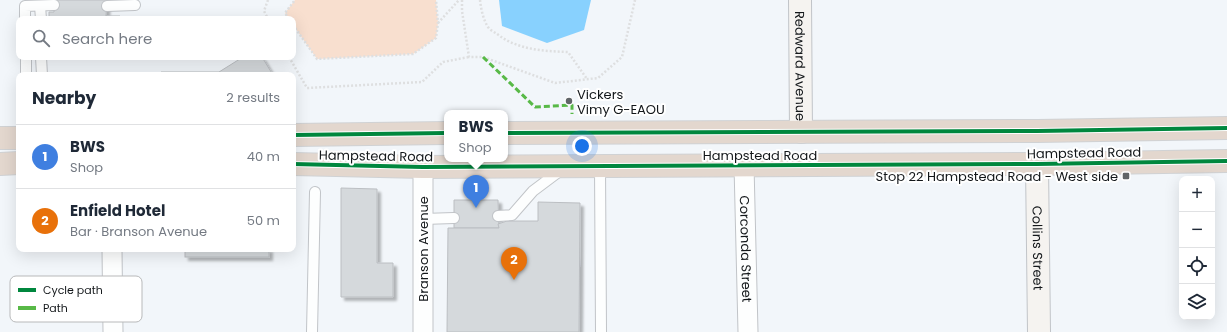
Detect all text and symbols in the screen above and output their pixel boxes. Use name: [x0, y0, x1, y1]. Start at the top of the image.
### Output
street label: Redward Avenue: [791, 11, 810, 121]
search box: [16, 16, 296, 60]
icon: search: [30, 27, 52, 49]
text: Search here: [62, 28, 152, 49]
place label: Vickers Vimy G-EAOU: [577, 85, 665, 119]
text: Nearby: [32, 86, 96, 110]
text: 2 results: [226, 88, 280, 107]
marker: Vickers Vimy G-EAOU: [564, 96, 574, 106]
popup: [444, 110, 508, 162]
text: BWS: [459, 116, 493, 137]
text: BWS: [70, 136, 105, 157]
your location: [572, 136, 592, 156]
text: Shop: [459, 138, 492, 157]
street label: Hampstead Road: [1027, 143, 1141, 163]
street label: Hampstead Road: [319, 146, 433, 166]
street label: Hampstead Road: [703, 146, 817, 165]
text: 1: [43, 147, 47, 166]
text: 40 m: [247, 147, 280, 166]
text: Shop: [70, 158, 103, 177]
place label: Stop 22 Hampstead Road - West side: [876, 167, 1118, 186]
marker: Stop 22 Hampstead Road - West side: [1121, 171, 1131, 181]
pin: 1: [463, 175, 489, 208]
map controls: [1179, 176, 1215, 320]
button: +: [1179, 176, 1215, 212]
street label: Corconda Street: [735, 195, 757, 303]
street label: Branson Avenue: [414, 196, 433, 302]
text: Enfield Hotel: [70, 200, 165, 221]
street label: Collins Street: [1028, 206, 1048, 291]
text: 2: [41, 211, 49, 230]
text: 50 m: [247, 211, 280, 230]
button: −: [1179, 212, 1215, 248]
text: Bar · Branson Avenue: [70, 222, 207, 241]
pin: 2: [501, 247, 527, 280]
button: locate: [1179, 248, 1215, 284]
legend: [10, 276, 142, 322]
text: Cycle path: [43, 282, 103, 298]
button: layers: [1179, 284, 1215, 320]
text: Path: [43, 300, 68, 316]

